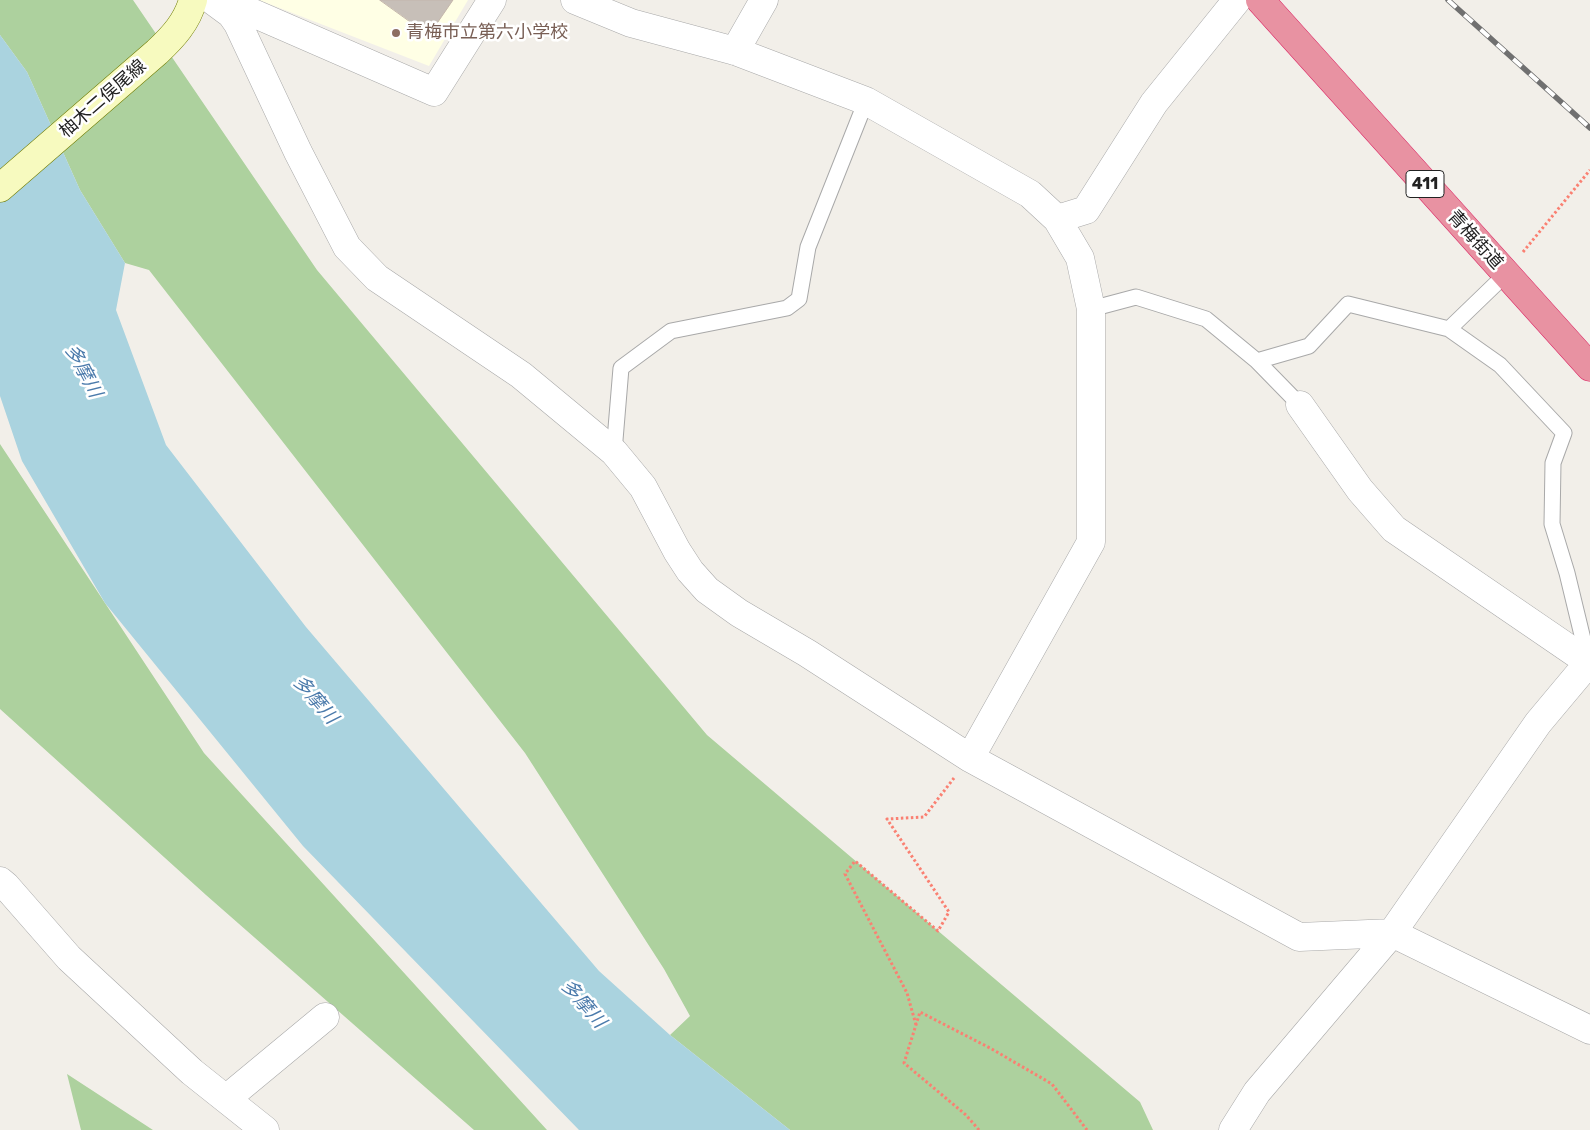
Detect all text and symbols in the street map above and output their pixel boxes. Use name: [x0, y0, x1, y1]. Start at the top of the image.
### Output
place label: 青梅市立第六小学校: [406, 22, 568, 44]
marker: 青梅市立第六小学校: [390, 27, 402, 39]
street label: 柚木二俣尾線: [55, 55, 151, 143]
road number: 411: [1406, 170, 1444, 198]
street label: 青梅街道: [1443, 206, 1507, 274]
water label: 多摩川: [60, 340, 106, 402]
water label: 多摩川: [288, 671, 342, 729]
water label: 多摩川: [556, 975, 610, 1033]

